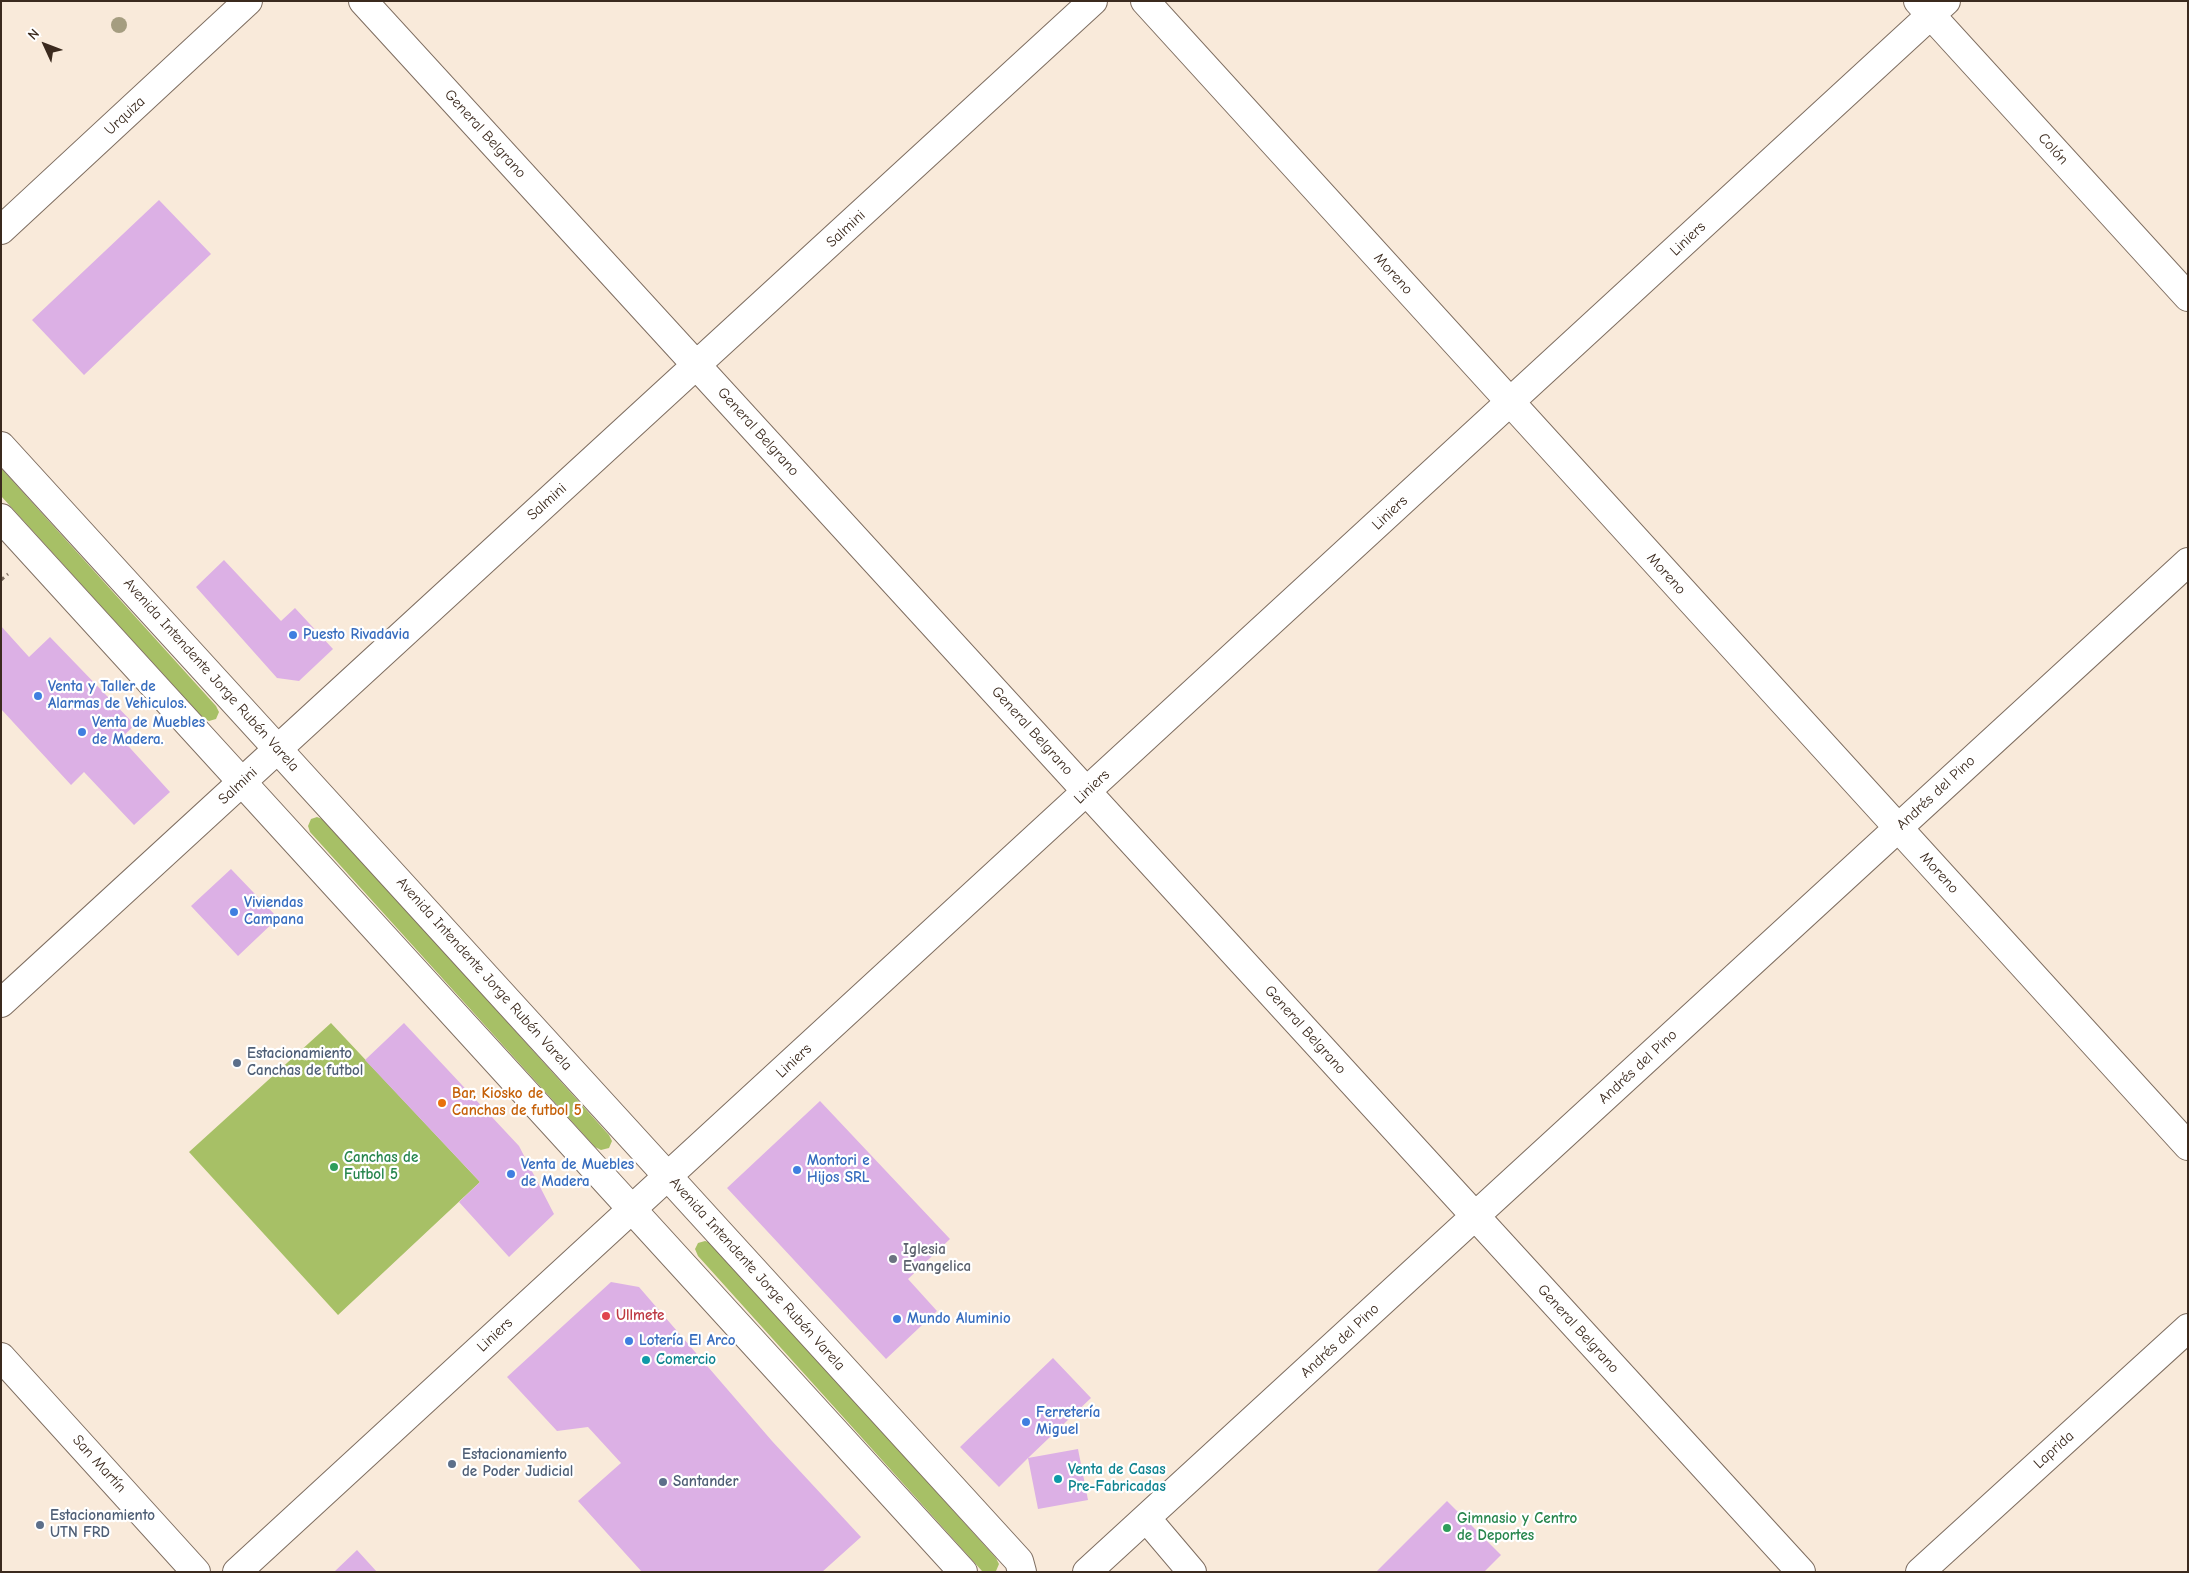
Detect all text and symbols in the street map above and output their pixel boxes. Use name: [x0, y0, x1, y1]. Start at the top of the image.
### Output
north arrow: [20, 20, 70, 70]
text: N: [24, 25, 43, 44]
street label: General Belgrano: [440, 86, 530, 182]
street label: Urquiza: [101, 93, 149, 139]
street label: Colón: [2034, 129, 2072, 169]
street label: Salmini: [823, 206, 869, 252]
street label: Liniers: [1666, 218, 1710, 260]
street label: Moreno: [1370, 249, 1416, 299]
street label: General Belgrano: [713, 384, 803, 480]
street label: Salmini: [524, 480, 570, 524]
street label: Liniers: [1368, 492, 1412, 534]
street label: Moreno: [1643, 549, 1689, 599]
street label: Avenida Intendente Jorge Rubén Varela: [119, 575, 303, 775]
place label: Puesto Rivadavia: [303, 626, 410, 644]
marker: Puesto Rivadavia: [287, 629, 299, 641]
place label: Venta y Taller de Alarmas de Vehiculos.: [48, 678, 187, 713]
street label: General Belgrano: [987, 683, 1077, 779]
marker: Venta y Taller de Alarmas de Vehiculos.: [32, 690, 44, 702]
place label: Venta de Muebles de Madera.: [92, 714, 205, 749]
marker: Venta de Muebles de Madera.: [76, 726, 88, 738]
street label: Andrés del Pino: [1893, 752, 1979, 834]
street label: Salmini: [215, 763, 261, 809]
street label: Liniers: [1070, 766, 1114, 808]
street label: Moreno: [1916, 848, 1962, 898]
street label: Avenida Intendente Jorge Rubén Varela: [392, 874, 576, 1074]
place label: Viviendas Campana: [244, 894, 304, 929]
marker: Viviendas Campana: [228, 906, 240, 918]
street label: General Belgrano: [1260, 982, 1350, 1078]
street label: Andrés del Pino: [1595, 1026, 1681, 1108]
street label: Liniers: [772, 1040, 816, 1082]
place label: Estacionamiento Canchas de futbol: [247, 1045, 363, 1080]
marker: Estacionamiento Canchas de futbol: [231, 1057, 243, 1069]
place label: Bar, Kiosko de Canchas de futbol 5: [452, 1085, 582, 1120]
marker: Bar, Kiosko de Canchas de futbol 5: [436, 1097, 448, 1109]
place label: Canchas de Futbol 5: [344, 1149, 418, 1184]
place label: Montori e Hijos SRL: [807, 1152, 870, 1187]
place label: Venta de Muebles de Madera: [521, 1156, 634, 1191]
marker: Canchas de Futbol 5: [328, 1161, 340, 1173]
marker: Montori e Hijos SRL: [791, 1164, 803, 1176]
marker: Venta de Muebles de Madera: [505, 1168, 517, 1180]
street label: Avenida Intendente Jorge Rubén Varela: [665, 1174, 849, 1374]
place label: Iglesia Evangelica: [903, 1241, 971, 1276]
marker: Iglesia Evangelica: [887, 1253, 899, 1265]
street label: General Belgrano: [1533, 1281, 1623, 1377]
street label: Andrés del Pino: [1297, 1300, 1383, 1382]
place label: Ullmete: [616, 1307, 664, 1325]
marker: Ullmete: [600, 1310, 612, 1322]
place label: Mundo Aluminio: [907, 1310, 1011, 1328]
marker: Mundo Aluminio: [891, 1313, 903, 1325]
street label: Liniers: [473, 1314, 517, 1356]
place label: Lotería El Arco: [639, 1332, 735, 1350]
marker: Lotería El Arco: [623, 1335, 635, 1347]
place label: Comercio: [656, 1351, 716, 1369]
marker: Comercio: [640, 1354, 652, 1366]
place label: Ferretería Miguel: [1036, 1404, 1100, 1439]
marker: Ferretería Miguel: [1020, 1416, 1032, 1428]
street label: Laprida: [2030, 1427, 2078, 1473]
street label: San Martín: [68, 1431, 130, 1497]
place label: Estacionamiento de Poder Judicial: [462, 1446, 573, 1481]
marker: Estacionamiento de Poder Judicial: [446, 1458, 458, 1470]
place label: Venta de Casas Pre-Fabricadas: [1068, 1461, 1166, 1496]
place label: Santander: [673, 1473, 739, 1491]
marker: Venta de Casas Pre-Fabricadas: [1052, 1473, 1064, 1485]
marker: Santander: [657, 1476, 669, 1488]
place label: Estacionamiento UTN FRD: [50, 1507, 155, 1542]
place label: Gimnasio y Centro de Deportes: [1457, 1510, 1577, 1545]
marker: Estacionamiento UTN FRD: [34, 1519, 46, 1531]
marker: Gimnasio y Centro de Deportes: [1441, 1522, 1453, 1534]

